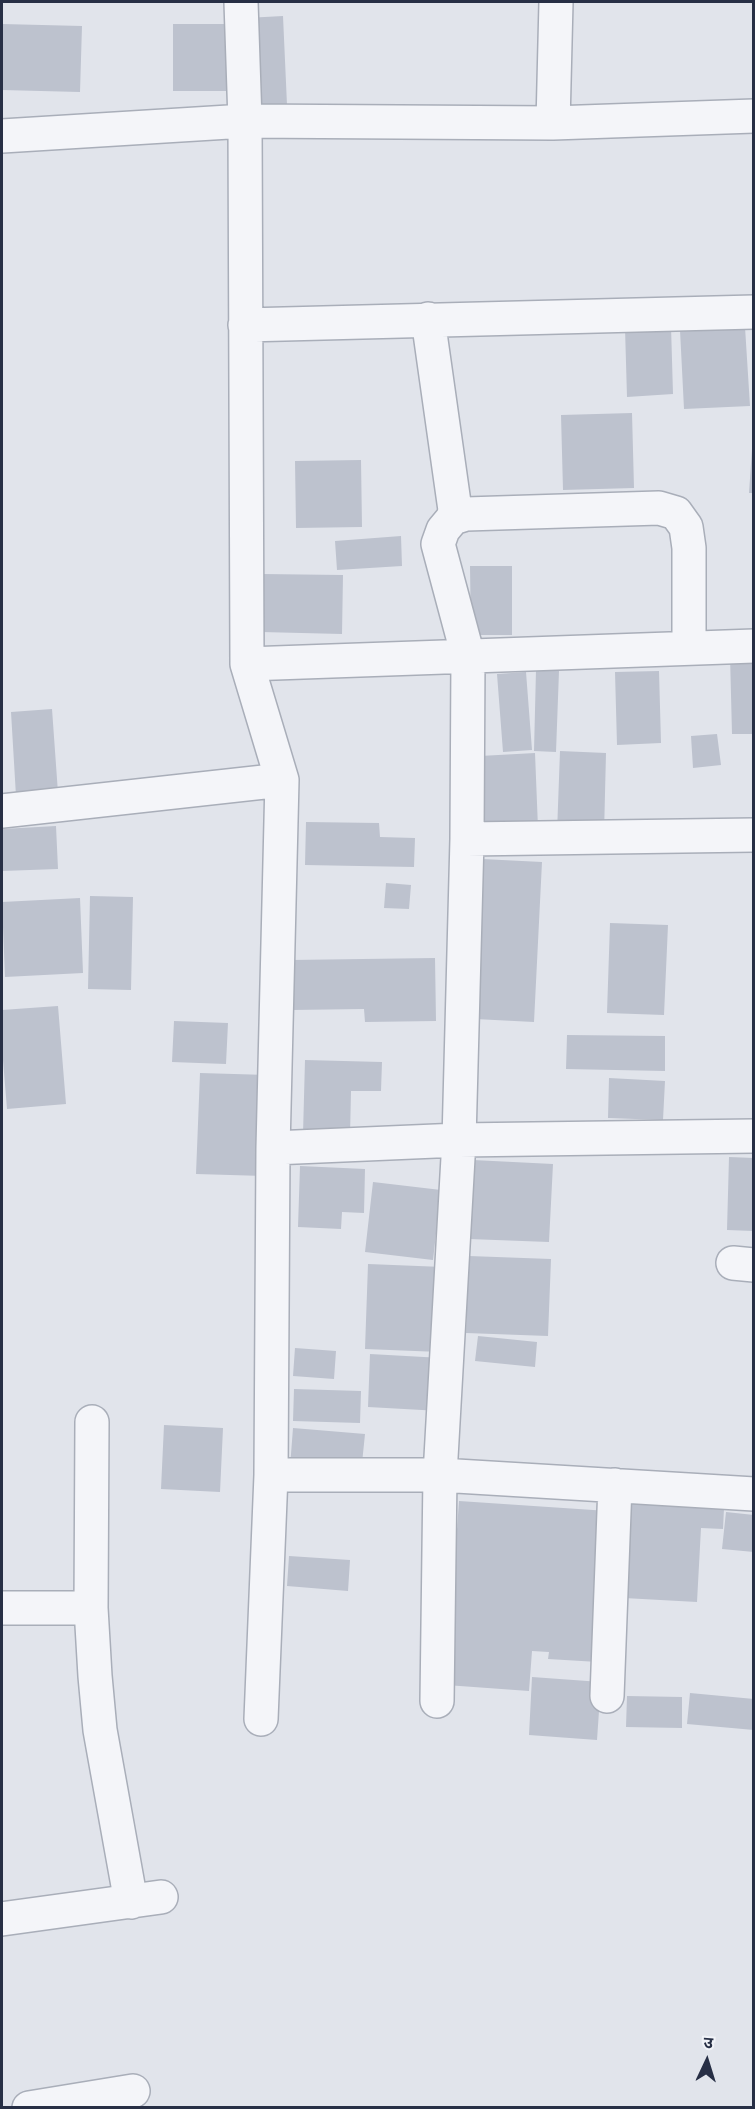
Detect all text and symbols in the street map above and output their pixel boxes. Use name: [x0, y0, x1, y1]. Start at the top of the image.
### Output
north arrow: [677, 2031, 737, 2091]
text: उ: [703, 2033, 714, 2052]

